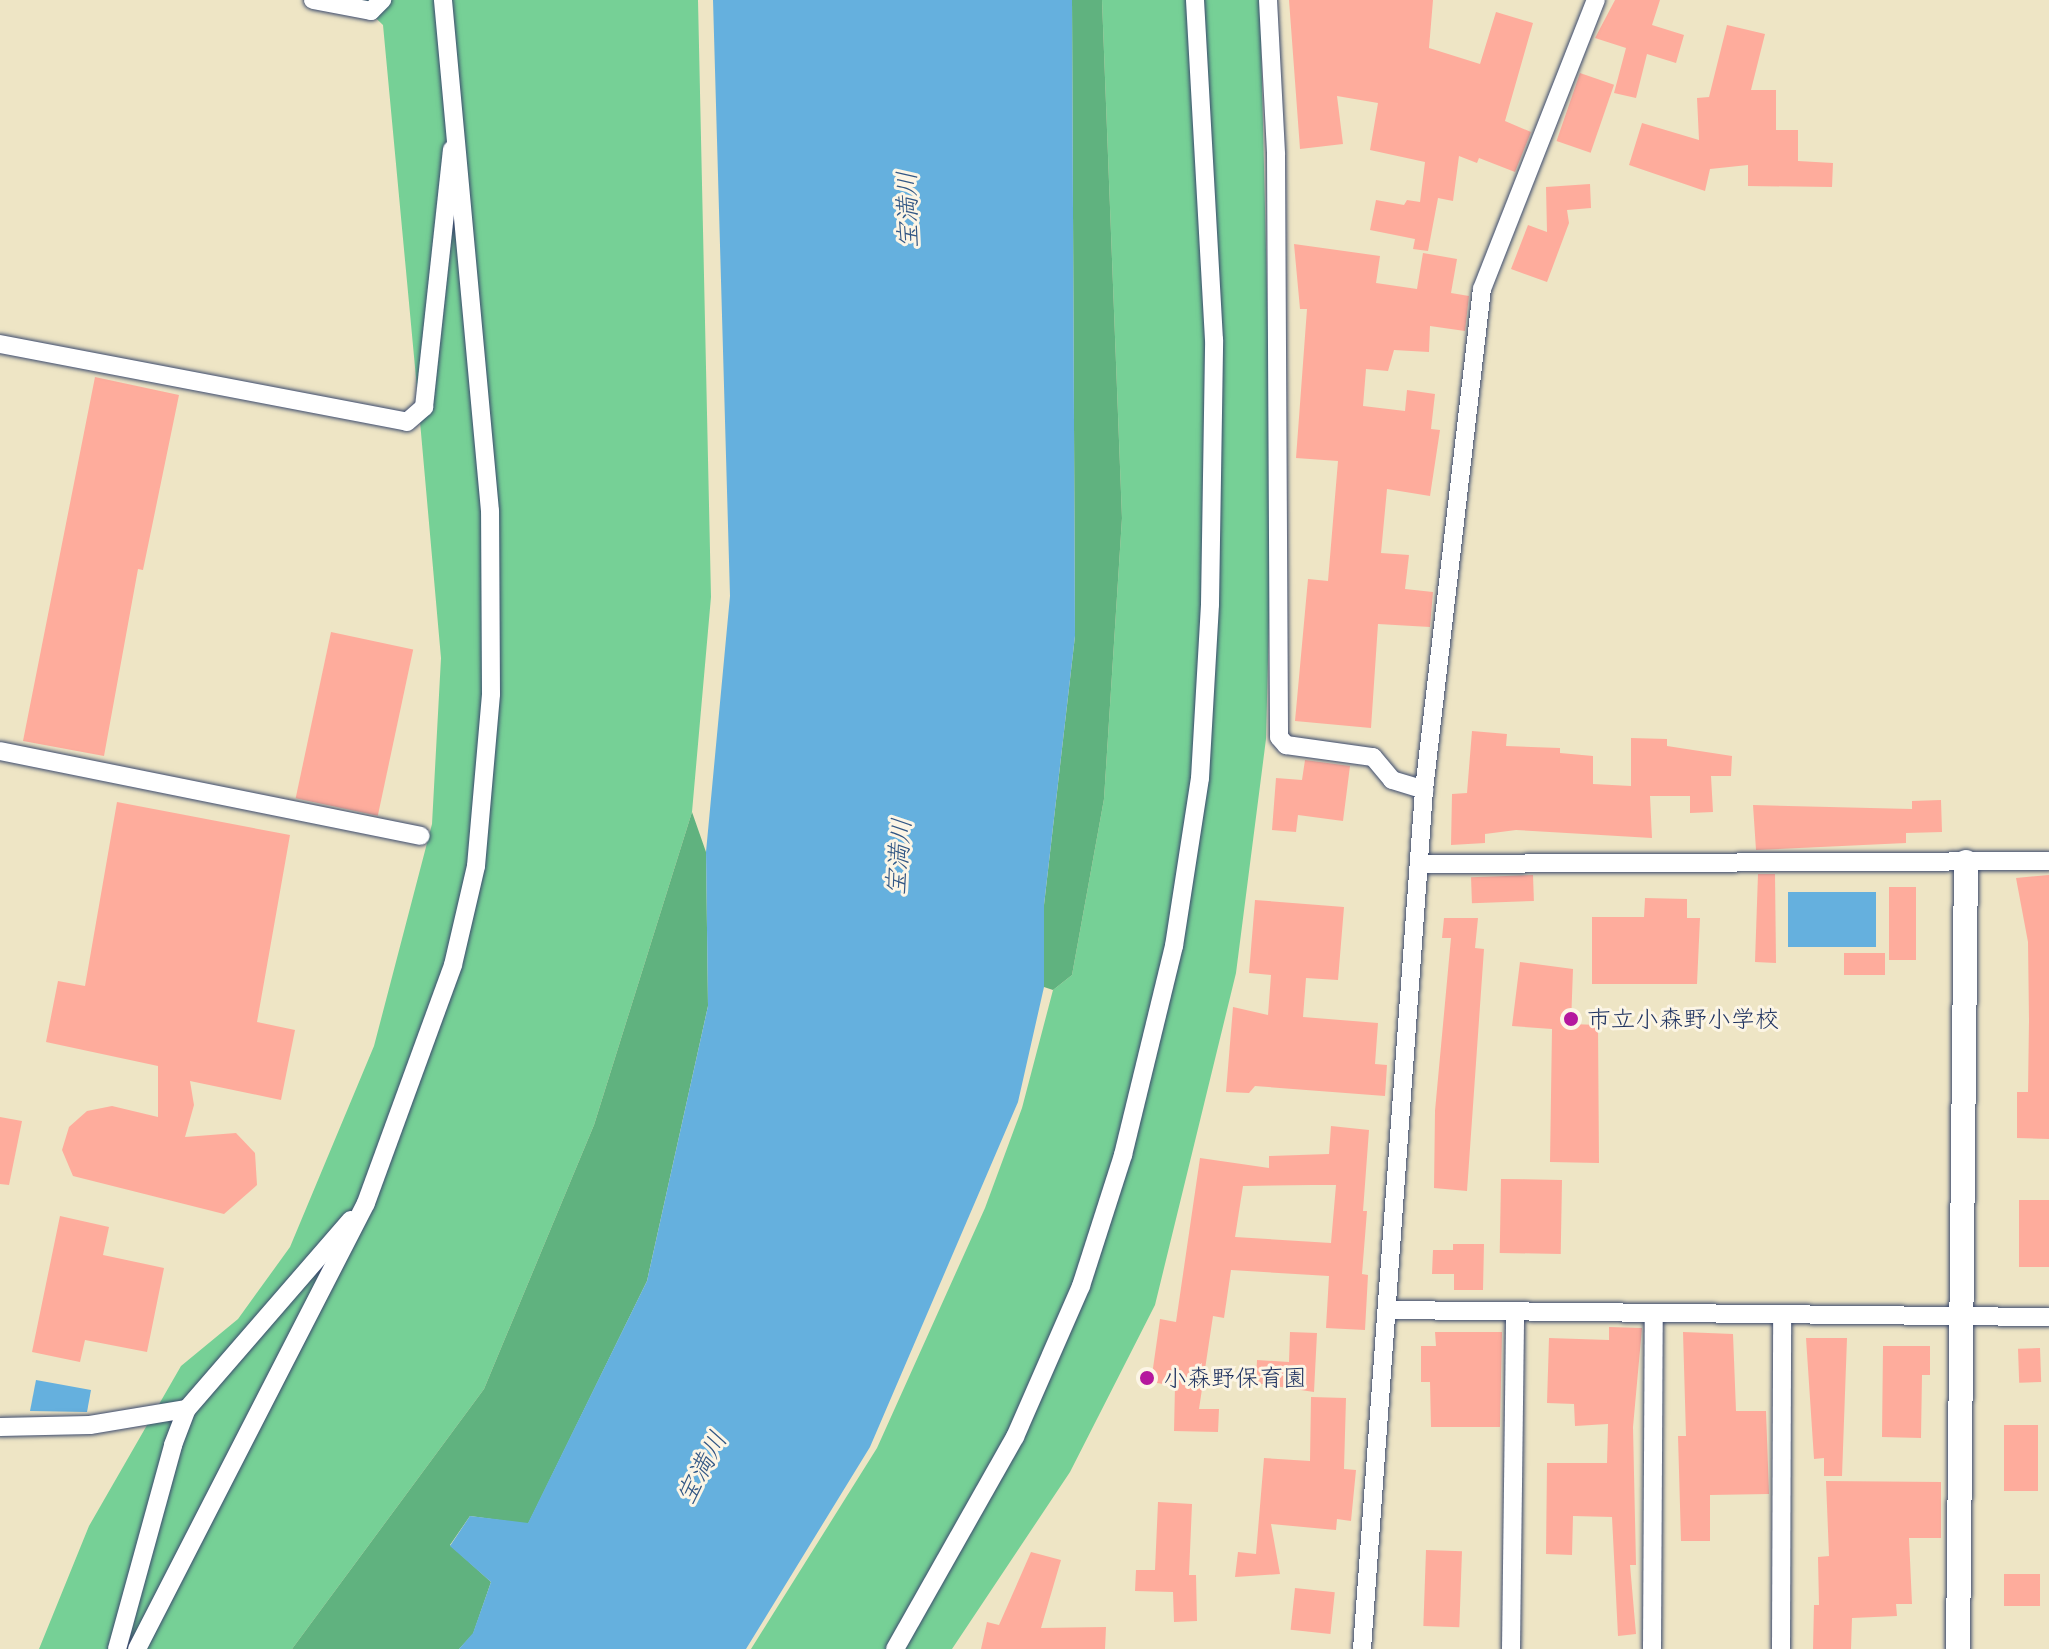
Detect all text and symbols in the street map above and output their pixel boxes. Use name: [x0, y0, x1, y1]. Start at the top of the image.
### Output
water label: 宝満川: [892, 171, 924, 249]
water label: 宝満川: [880, 817, 918, 897]
place label: 市立小森野小学校: [1587, 1005, 1779, 1033]
marker: 市立小森野小学校: [1562, 1010, 1580, 1028]
place label: 小森野保育園: [1163, 1364, 1307, 1392]
marker: 小森野保育園: [1138, 1369, 1156, 1387]
water label: 宝満川: [670, 1426, 734, 1510]

